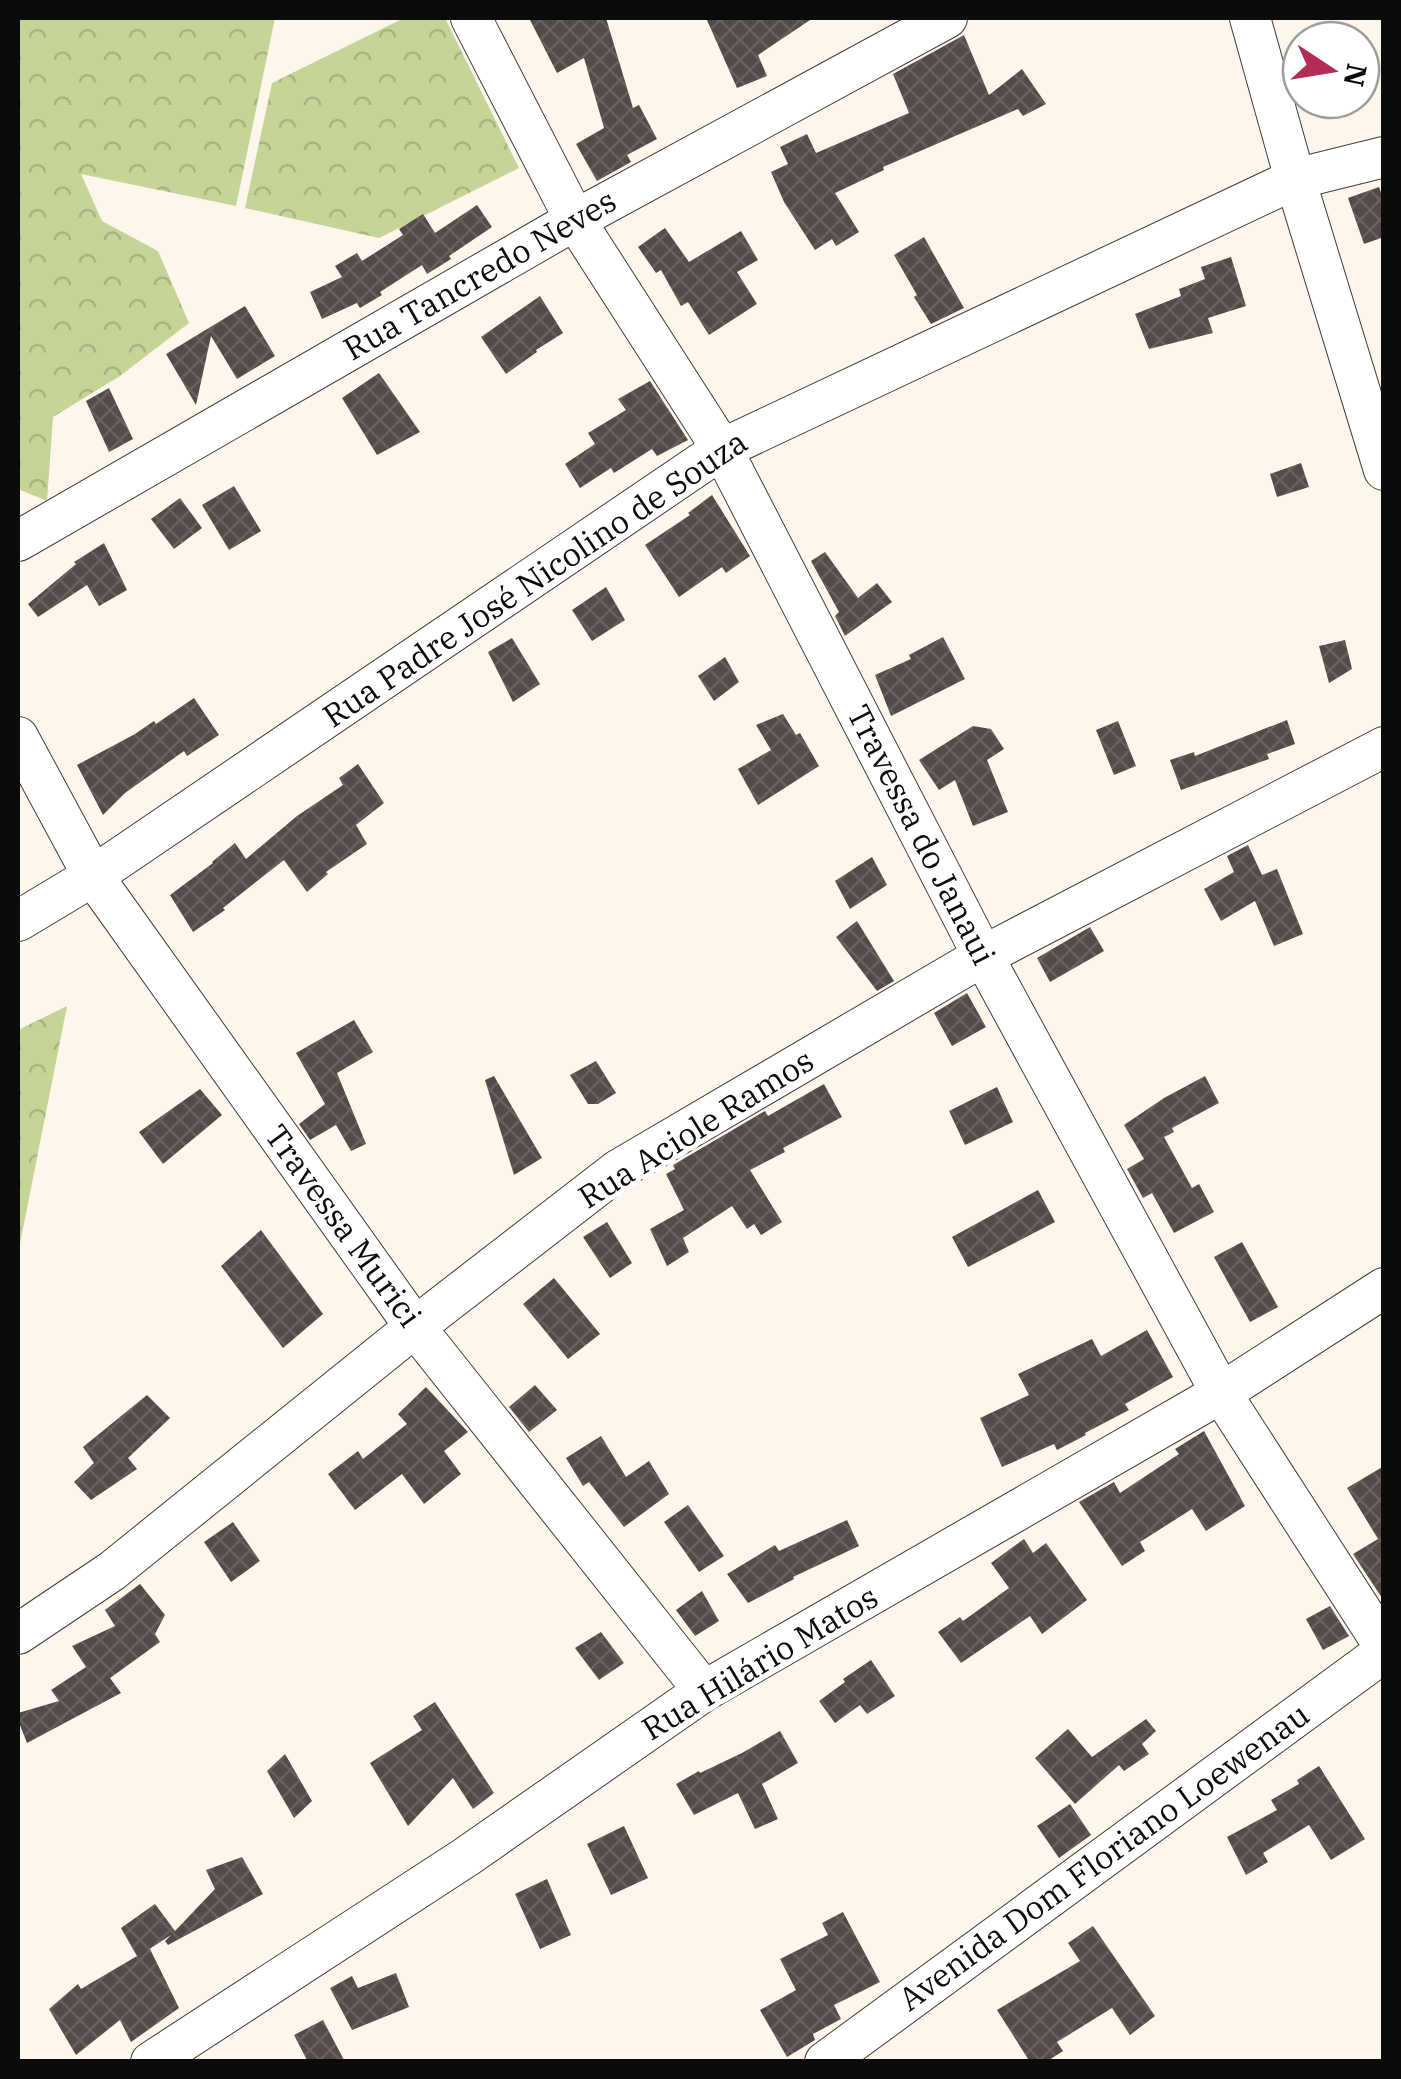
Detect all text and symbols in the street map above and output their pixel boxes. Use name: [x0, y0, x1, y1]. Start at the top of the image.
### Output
north arrow: [1281, 20, 1381, 120]
text: N: [1336, 61, 1376, 90]
street label: Rua Tancredo Neves: [336, 179, 623, 369]
street label: Rua Padre José Nicolino de Souza: [314, 420, 755, 736]
street label: Travessa do Janaui: [838, 698, 1006, 971]
street label: Rua Aciole Ramos: [570, 1039, 821, 1217]
street label: Travessa Murici: [256, 1116, 431, 1335]
street label: Rua Hilário Matos: [634, 1575, 885, 1749]
street label: Avenida Dom Floriano Loewenau: [890, 1693, 1317, 2019]

